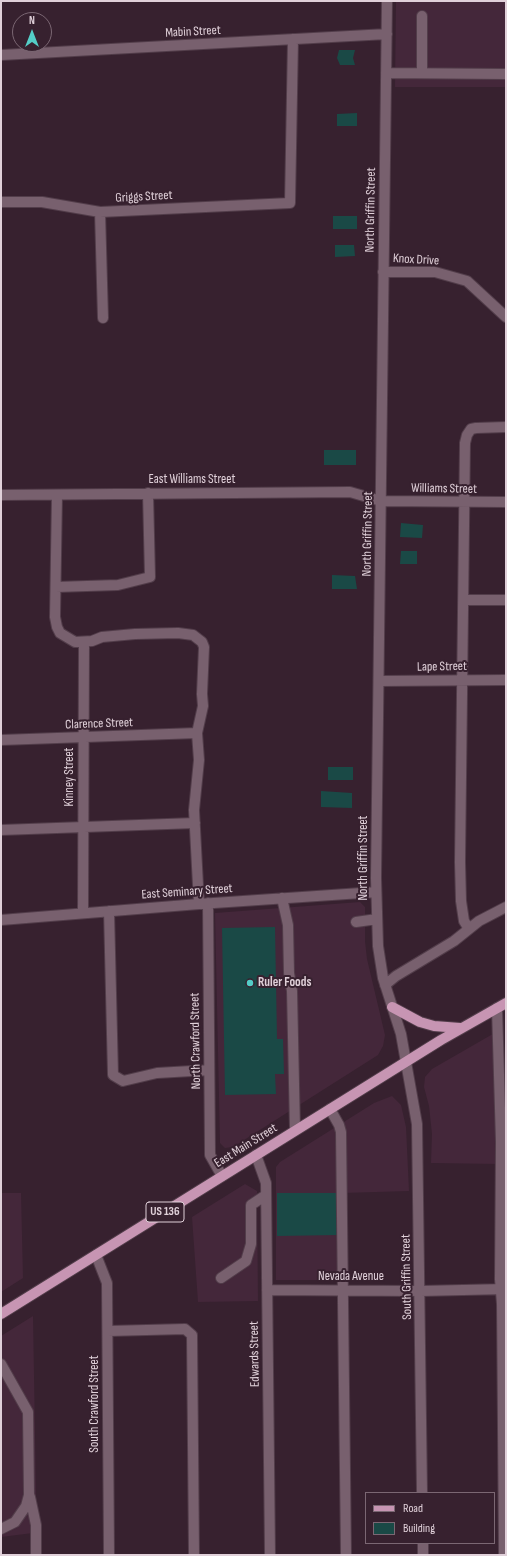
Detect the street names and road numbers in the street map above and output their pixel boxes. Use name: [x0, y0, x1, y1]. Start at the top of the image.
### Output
street label: Mabin Street: [165, 23, 221, 41]
street label: North Griffin Street: [362, 167, 380, 253]
street label: Griggs Street: [115, 188, 173, 206]
street label: Knox Drive: [392, 251, 440, 269]
street label: East Williams Street: [149, 472, 235, 488]
street label: Williams Street: [411, 481, 477, 497]
street label: North Griffin Street: [359, 491, 377, 577]
street label: Lape Street: [417, 659, 467, 675]
street label: Clarence Street: [65, 715, 133, 733]
street label: Kinney Street: [62, 747, 78, 807]
street label: North Griffin Street: [356, 815, 372, 901]
street label: East Seminary Street: [141, 881, 233, 903]
street label: North Crawford Street: [187, 992, 205, 1090]
street label: East Main Street: [212, 1121, 280, 1171]
road number: US 136: [146, 1202, 184, 1222]
street label: South Griffin Street: [398, 1234, 416, 1320]
street label: Nevada Avenue: [318, 1269, 384, 1285]
street label: Edwards Street: [247, 1321, 263, 1387]
street label: South Crawford Street: [87, 1355, 103, 1453]

